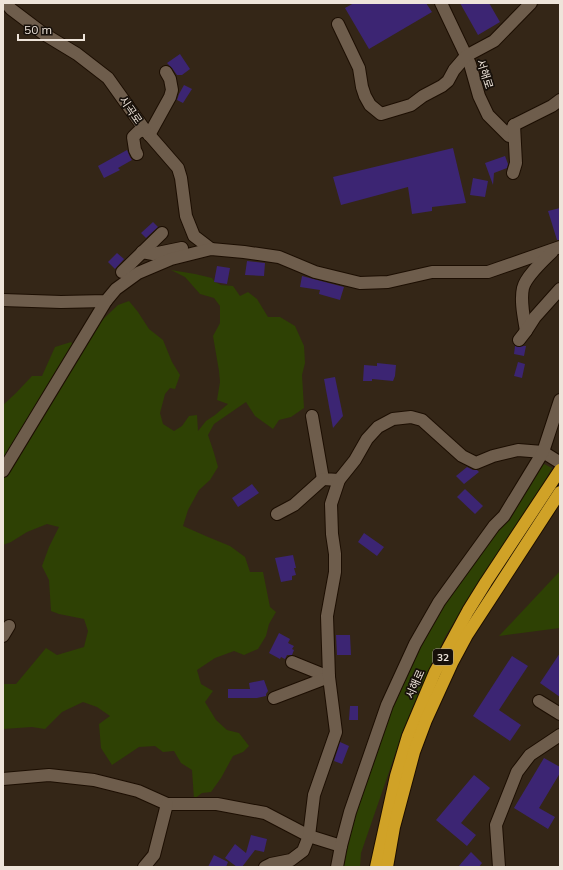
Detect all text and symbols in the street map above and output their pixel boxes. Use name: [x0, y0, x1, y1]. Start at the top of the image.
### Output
scale bar: [18, 16, 84, 42]
text: 50 m: [24, 22, 52, 37]
street label: 서해로: [474, 57, 496, 91]
street label: 시곡로: [117, 94, 145, 126]
road number: 32: [433, 649, 453, 665]
street label: 서해로: [402, 667, 428, 701]

